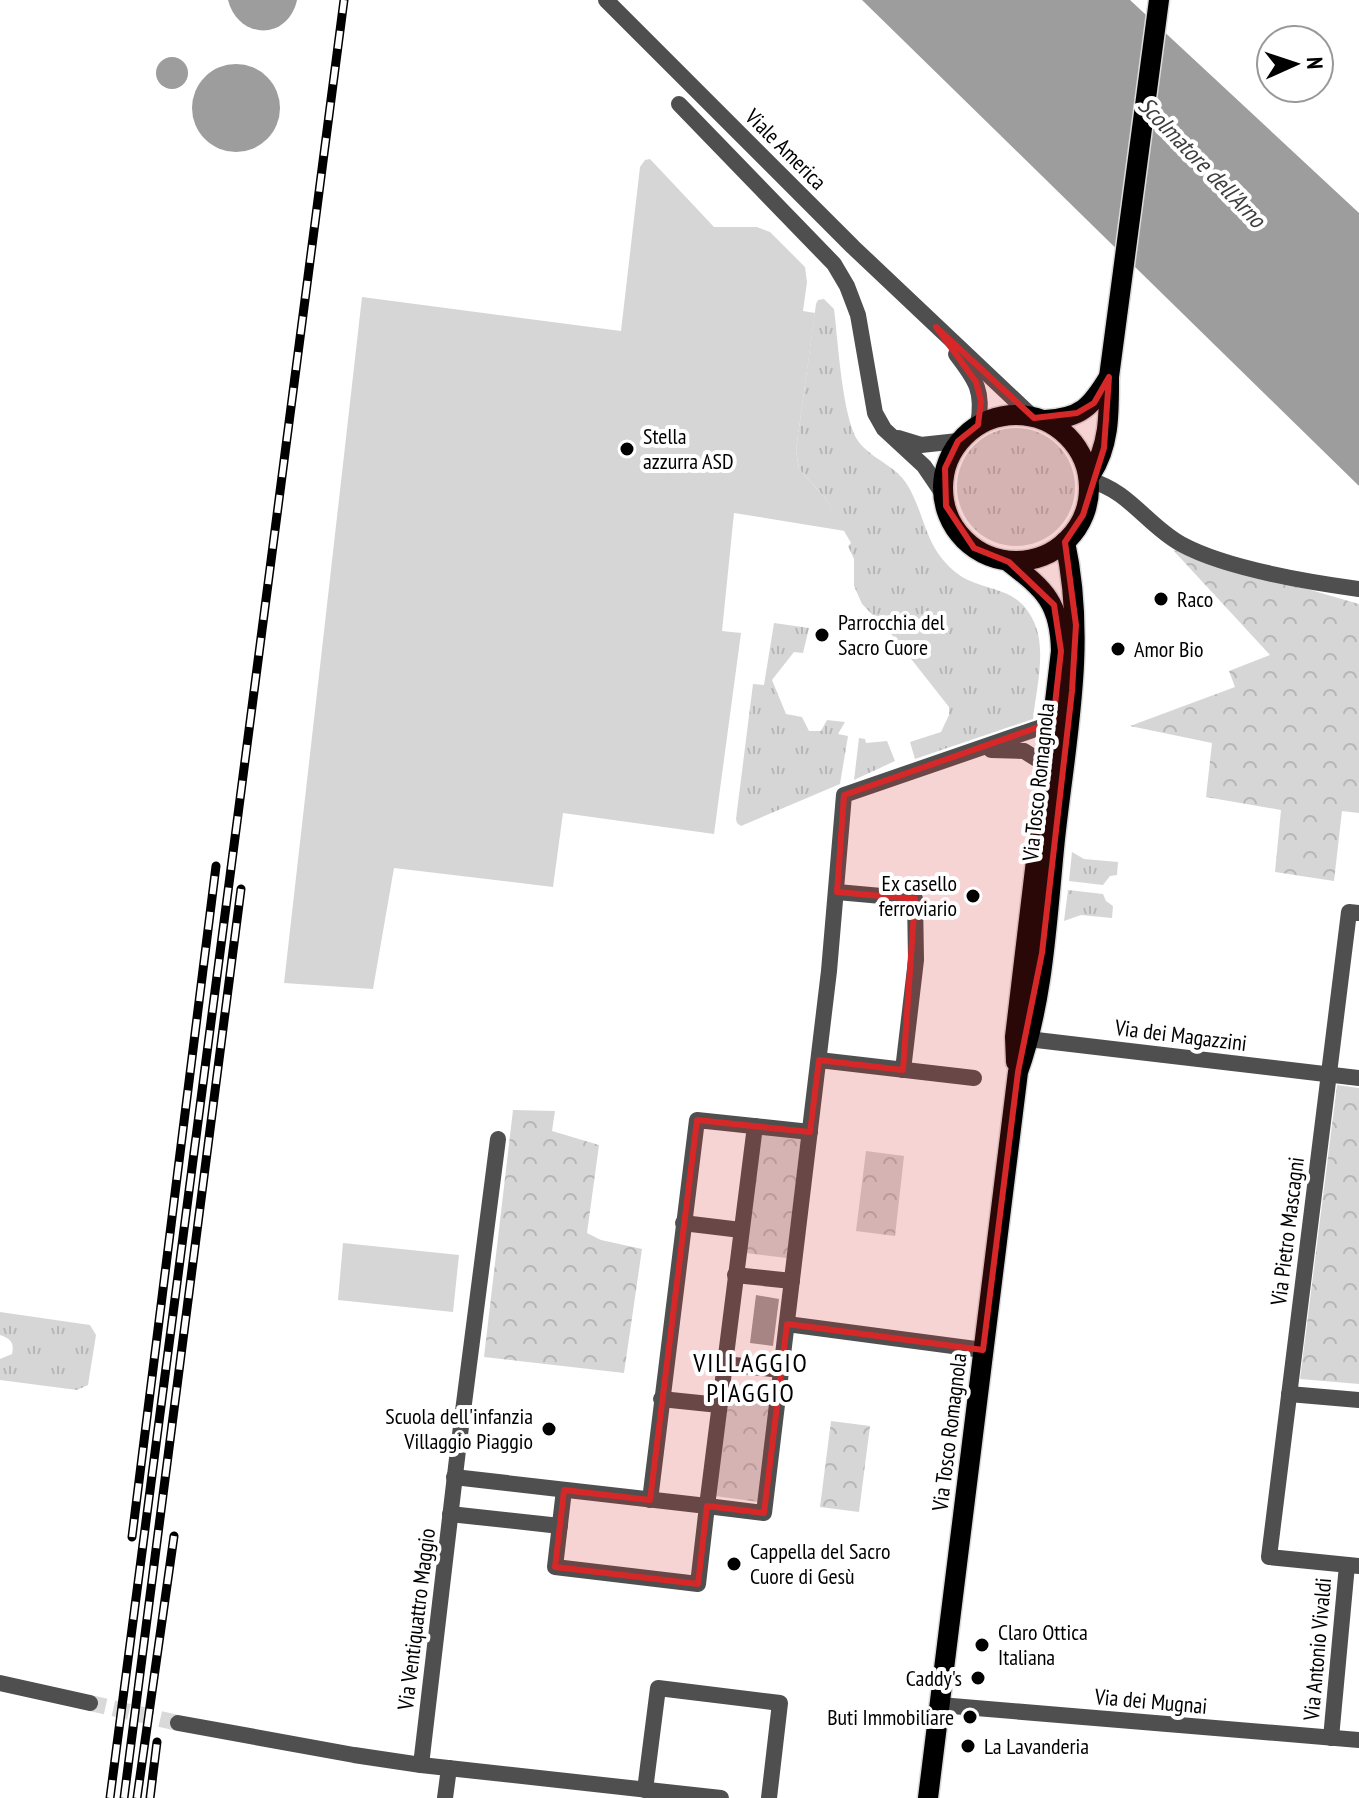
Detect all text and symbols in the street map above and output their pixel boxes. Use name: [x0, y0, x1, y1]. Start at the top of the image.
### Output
north arrow: [1255, 24, 1335, 104]
text: N: [1301, 56, 1329, 70]
water label: Scolmatore dell'Arno: [1132, 90, 1273, 235]
street label: Viale America: [739, 102, 832, 195]
place label: Stella azzurra ASD: [643, 422, 734, 475]
marker: Stella azzurra ASD: [618, 440, 636, 458]
place label: Raco: [1177, 585, 1213, 613]
marker: Raco: [1152, 590, 1170, 608]
place label: Parrocchia del Sacro Cuore: [838, 608, 946, 661]
marker: Parrocchia del Sacro Cuore: [813, 626, 831, 644]
place label: Amor Bio: [1134, 635, 1204, 663]
marker: Amor Bio: [1109, 640, 1127, 658]
street label: Via Tosco Romagnola: [1016, 702, 1060, 863]
place label: Ex casello ferroviario: [879, 869, 957, 922]
marker: Ex casello ferroviario: [964, 887, 982, 905]
street label: Via dei Magazzini: [1112, 1013, 1249, 1057]
street label: Via Pietro Mascagni: [1264, 1155, 1310, 1308]
district label: VILLAGGIO PIAGGIO: [692, 1346, 809, 1409]
street label: Via Tosco Romagnola: [925, 1351, 973, 1514]
place label: Scuola dell'infanzia Villaggio Piaggio: [385, 1402, 533, 1455]
marker: Scuola dell'infanzia Villaggio Piaggio: [540, 1420, 558, 1438]
street label: Via Ventiquattro Maggio: [391, 1527, 441, 1712]
place label: Cappella del Sacro Cuore di Gesù: [750, 1537, 891, 1590]
marker: Cappella del Sacro Cuore di Gesù: [725, 1555, 743, 1573]
street label: Via Antonio Vivaldi: [1297, 1577, 1337, 1722]
place label: Claro Ottica Italiana: [998, 1618, 1088, 1671]
marker: Claro Ottica Italiana: [973, 1636, 991, 1654]
place label: Caddy's: [906, 1664, 962, 1692]
marker: Caddy's: [969, 1669, 987, 1687]
street label: Via dei Mugnai: [1093, 1682, 1208, 1720]
place label: Buti Immobiliare: [827, 1703, 954, 1731]
marker: Buti Immobiliare: [961, 1708, 979, 1726]
place label: La Lavanderia: [984, 1732, 1089, 1760]
marker: La Lavanderia: [959, 1737, 977, 1755]

